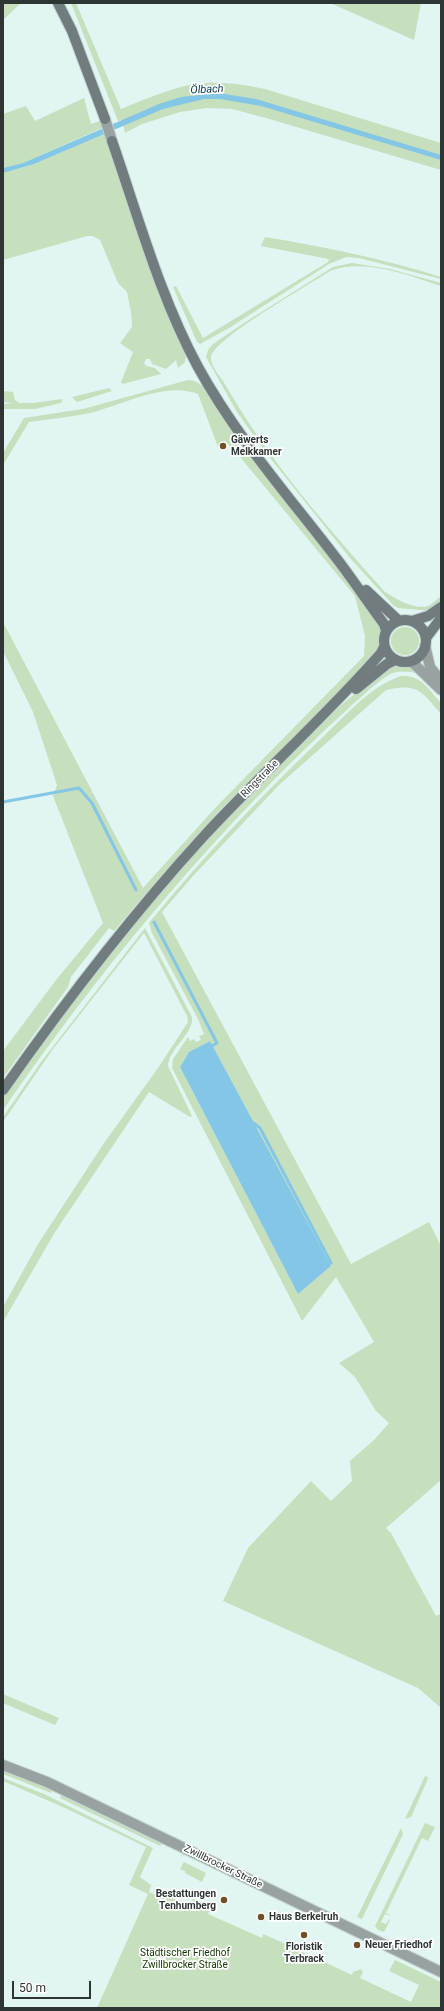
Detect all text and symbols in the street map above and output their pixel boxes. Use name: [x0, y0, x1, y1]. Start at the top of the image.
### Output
water label: Ölbach: [190, 83, 224, 97]
place label: Gäwerts Melkkamer: [231, 434, 282, 458]
marker: Gäwerts Melkkamer: [218, 441, 228, 451]
street label: Ringstraße: [239, 758, 281, 800]
street label: Zwillbrocker Straße: [182, 1843, 264, 1891]
place label: Bestattungen Tenhumberg: [156, 1888, 216, 1912]
marker: Bestattungen Tenhumberg: [219, 1895, 229, 1905]
place label: Haus Berkelruh: [269, 1911, 338, 1923]
marker: Haus Berkelruh: [256, 1912, 266, 1922]
marker: Floristik Terbrack: [299, 1930, 309, 1940]
place label: Neuer Friedhof: [365, 1939, 432, 1951]
marker: Neuer Friedhof: [352, 1940, 362, 1950]
place label: Floristik Terbrack: [284, 1941, 324, 1964]
park label: Städtischer Friedhof Zwillbrocker Straße: [140, 1947, 230, 1970]
scale bar: [14, 1973, 93, 1999]
text: 50 m: [19, 1981, 46, 1995]

